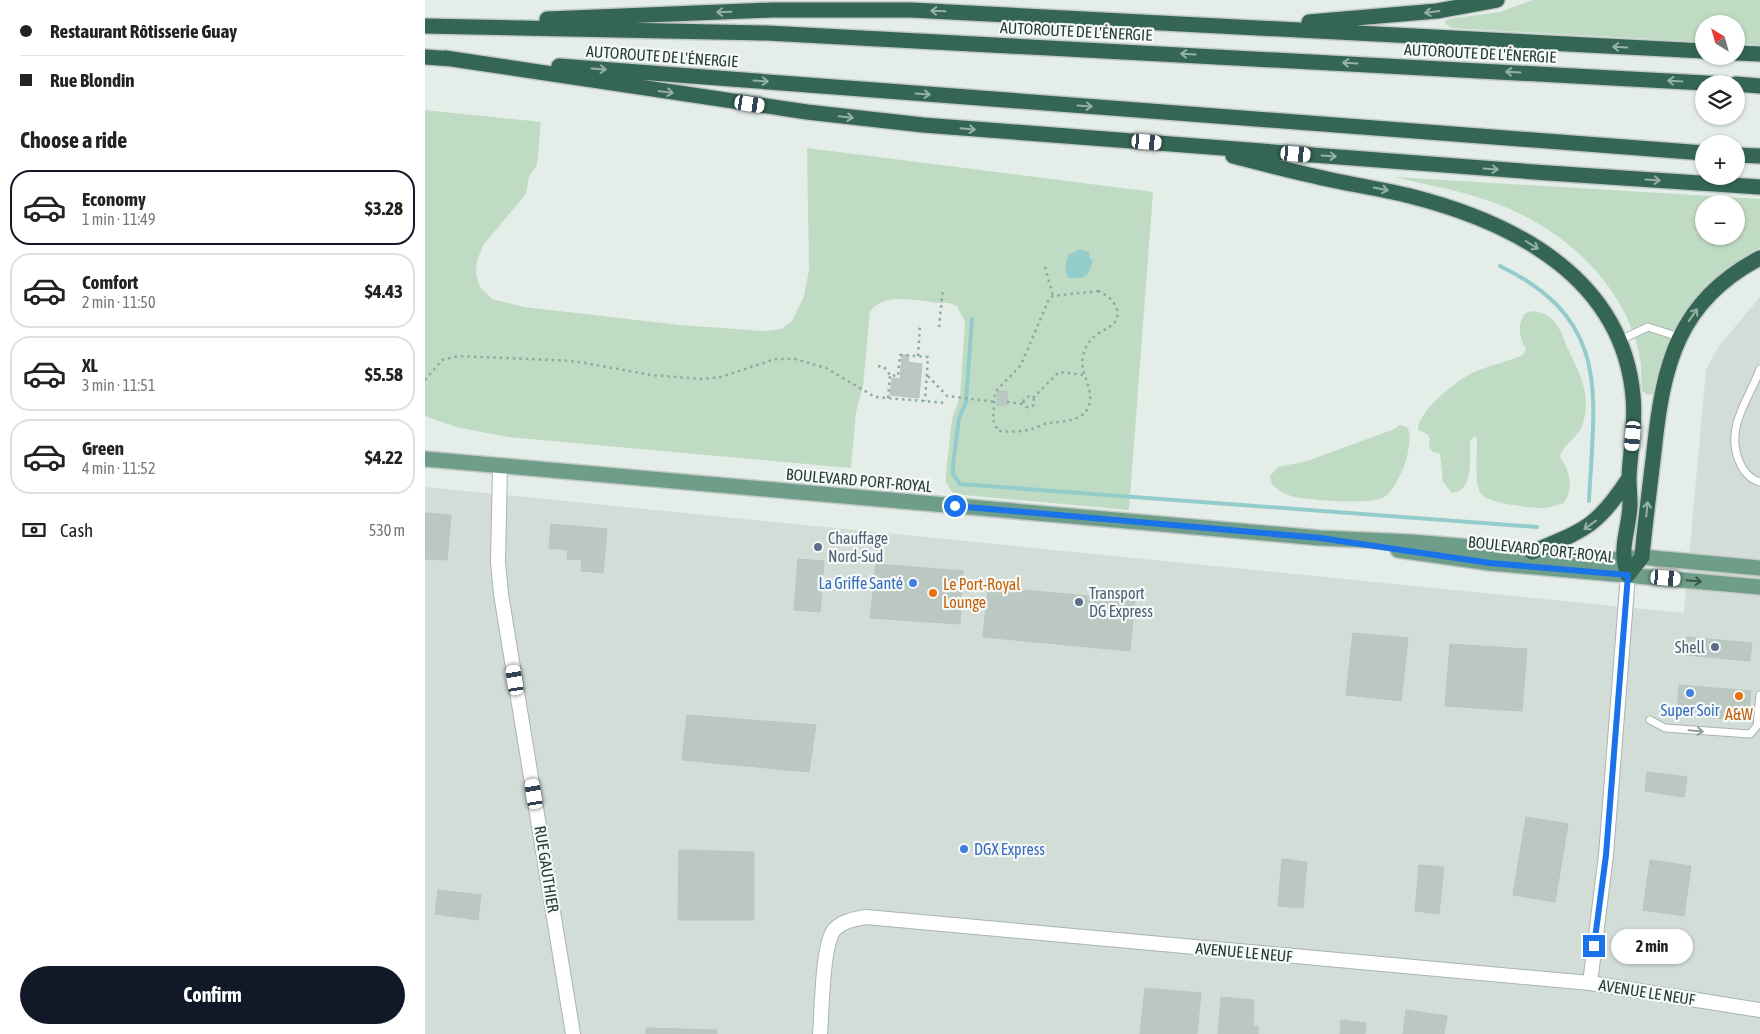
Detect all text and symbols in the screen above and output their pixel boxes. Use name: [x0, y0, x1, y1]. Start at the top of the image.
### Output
one-way arrow: [931, 6, 947, 16]
one-way arrow: [716, 7, 732, 16]
one-way arrow: [1425, 7, 1441, 17]
north arrow: [1695, 15, 1745, 65]
map controls: [1695, 15, 1745, 245]
street label: AUTOROUTE DE L'ÉNERGIE: [1000, 18, 1153, 44]
text: Restaurant Rôtisserie Guay: [50, 20, 237, 42]
street label: AUTOROUTE DE L'ÉNERGIE: [1404, 40, 1557, 66]
street label: AUTOROUTE DE L'ÉNERGIE: [585, 42, 739, 70]
one-way arrow: [1612, 42, 1628, 52]
one-way arrow: [1180, 50, 1196, 59]
one-way arrow: [1343, 59, 1359, 68]
one-way arrow: [590, 65, 606, 74]
one-way arrow: [1505, 68, 1521, 77]
text: Rue Blondin: [50, 69, 135, 91]
button: layers: [1695, 75, 1745, 125]
one-way arrow: [752, 76, 768, 86]
one-way arrow: [1667, 77, 1683, 86]
one-way arrow: [658, 87, 674, 97]
one-way arrow: [914, 89, 930, 99]
car: [734, 94, 765, 114]
one-way arrow: [1076, 102, 1092, 111]
one-way arrow: [838, 112, 854, 122]
one-way arrow: [960, 124, 976, 134]
text: Choose a ride: [20, 127, 127, 153]
car: [1131, 133, 1162, 151]
button: +: [1695, 135, 1745, 185]
car: [1280, 145, 1311, 163]
one-way arrow: [1321, 152, 1337, 161]
one-way arrow: [1483, 164, 1499, 174]
one-way arrow: [1645, 176, 1661, 185]
icon: car: [22, 185, 67, 230]
one-way arrow: [1372, 185, 1388, 195]
text: Economy: [82, 188, 146, 210]
button: −: [1695, 195, 1745, 245]
text: $3.28: [365, 197, 403, 219]
text: 1 min · 11:49: [82, 210, 155, 228]
one-way arrow: [1525, 241, 1539, 251]
icon: car: [22, 268, 67, 313]
text: Comfort: [82, 271, 138, 293]
text: $4.43: [365, 280, 403, 302]
text: 2 min · 11:50: [82, 293, 155, 311]
one-way arrow: [1688, 308, 1698, 322]
icon: car: [22, 351, 67, 396]
text: XL: [82, 354, 98, 376]
text: $5.58: [365, 363, 403, 385]
text: 3 min · 11:51: [82, 376, 155, 394]
car: [1624, 420, 1641, 452]
icon: car: [22, 434, 67, 479]
text: Green: [82, 437, 124, 459]
text: $4.22: [365, 446, 403, 468]
text: 4 min · 11:52: [82, 459, 155, 477]
street label: BOULEVARD PORT-ROYAL: [785, 465, 933, 495]
route start: [944, 495, 966, 517]
one-way arrow: [1642, 501, 1652, 517]
icon: cash: [20, 516, 48, 544]
text: Cash: [60, 519, 93, 541]
one-way arrow: [1583, 520, 1597, 530]
text: 530 m: [369, 521, 405, 539]
place label: Chauffage Nord-Sud: [828, 529, 888, 565]
street label: BOULEVARD PORT-ROYAL: [1467, 532, 1616, 566]
marker: Chauffage Nord-Sud: [812, 541, 824, 553]
car: [1650, 569, 1681, 587]
place label: La Griffe Santé: [819, 574, 903, 592]
place label: Le Port-Royal Lounge: [943, 575, 1021, 612]
one-way arrow: [1686, 576, 1702, 586]
marker: La Griffe Santé: [907, 577, 919, 589]
place label: Transport DG Express: [1089, 584, 1153, 621]
marker: Le Port-Royal Lounge: [927, 587, 939, 599]
marker: Transport DG Express: [1073, 596, 1085, 608]
place label: Shell: [1675, 638, 1706, 656]
marker: Shell: [1709, 641, 1721, 653]
car: [505, 664, 524, 696]
marker: Super Soir: [1684, 687, 1696, 699]
marker: A&W: [1733, 690, 1745, 702]
place label: Super Soir: [1661, 701, 1720, 720]
place label: A&W: [1725, 705, 1753, 723]
one-way arrow: [1688, 726, 1704, 736]
car: [524, 778, 543, 810]
street label: RUE GAUTHIER: [531, 824, 563, 914]
place label: DGX Express: [974, 840, 1045, 859]
marker: DGX Express: [958, 843, 970, 855]
callout: 2 min: [1611, 928, 1694, 964]
route end: [1583, 935, 1605, 957]
text: 2 min: [1636, 937, 1668, 955]
street label: AVENUE LE NEUF: [1195, 939, 1294, 965]
button: Confirm: [20, 966, 405, 1024]
street label: AVENUE LE NEUF: [1597, 975, 1697, 1009]

